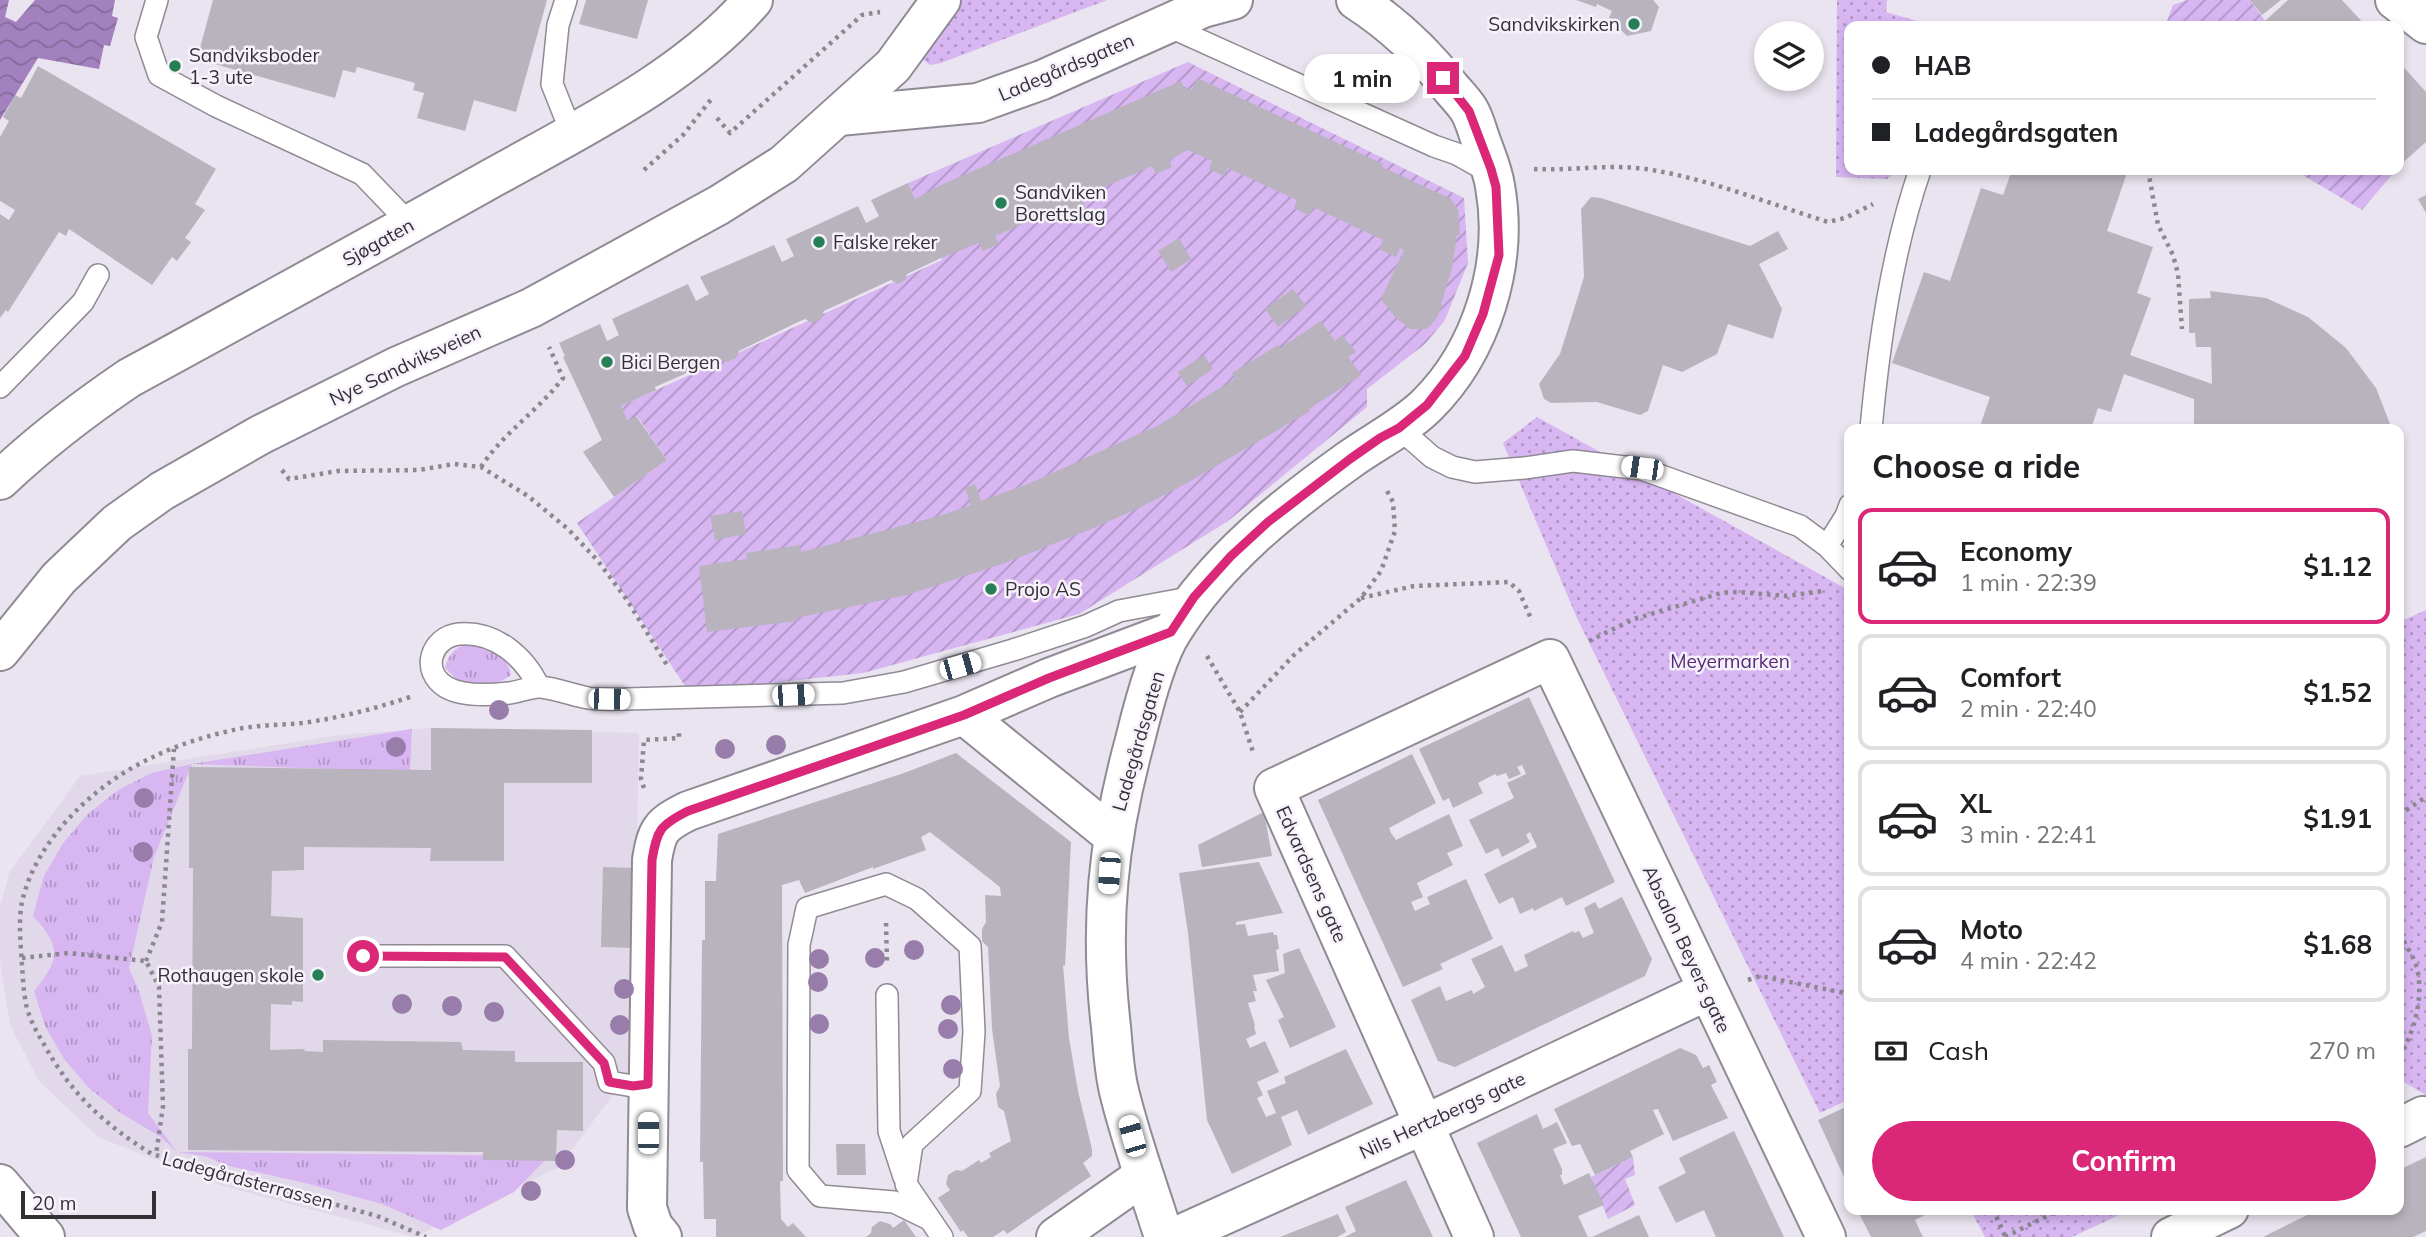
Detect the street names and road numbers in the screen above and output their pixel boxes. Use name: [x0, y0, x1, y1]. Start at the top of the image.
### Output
street label: Ladegårdsgaten: [995, 28, 1137, 106]
street label: Sjøgaten: [338, 213, 418, 271]
street label: Nye Sandviksveien: [325, 319, 485, 411]
street label: Ladegårdsgaten: [1107, 668, 1169, 814]
street label: Edvardsens gate: [1271, 802, 1353, 946]
street label: Absalon Beyers gate: [1638, 861, 1736, 1037]
street label: Nils Hertzbergs gate: [1355, 1066, 1529, 1164]
street label: Ladegårdsterrassen: [160, 1146, 336, 1214]

